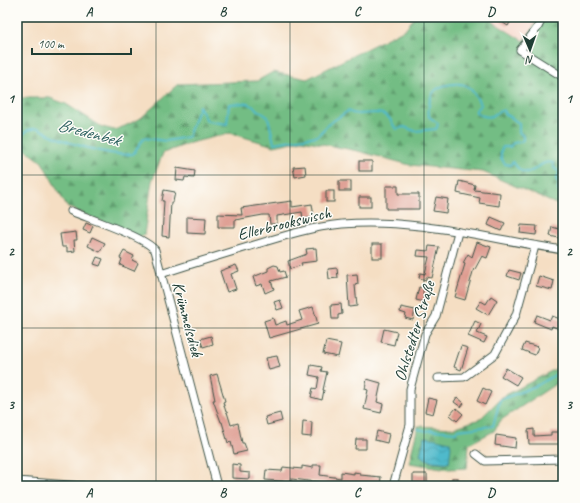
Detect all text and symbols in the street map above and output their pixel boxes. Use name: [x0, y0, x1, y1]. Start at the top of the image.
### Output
text: A: [86, 4, 94, 20]
text: B: [220, 4, 228, 20]
text: C: [354, 4, 362, 20]
text: D: [487, 4, 496, 20]
scale bar: [32, 30, 131, 56]
north arrow: [510, 30, 550, 70]
text: 100 m: [38, 36, 65, 52]
text: N: [525, 53, 534, 67]
text: 1: [8, 91, 16, 107]
text: 1: [566, 91, 574, 107]
water label: Bredenbek: [56, 113, 126, 152]
street label: Ellerbrookswisch: [235, 201, 334, 245]
text: 2: [8, 244, 15, 260]
text: 2: [566, 244, 573, 260]
street label: Ohlstedter Straße: [389, 277, 440, 384]
street label: Krümmelsdiek: [167, 279, 208, 361]
text: 3: [8, 397, 15, 413]
text: 3: [566, 397, 573, 413]
text: A: [86, 485, 94, 501]
text: B: [220, 485, 228, 501]
text: C: [354, 485, 362, 501]
text: D: [487, 485, 496, 501]

